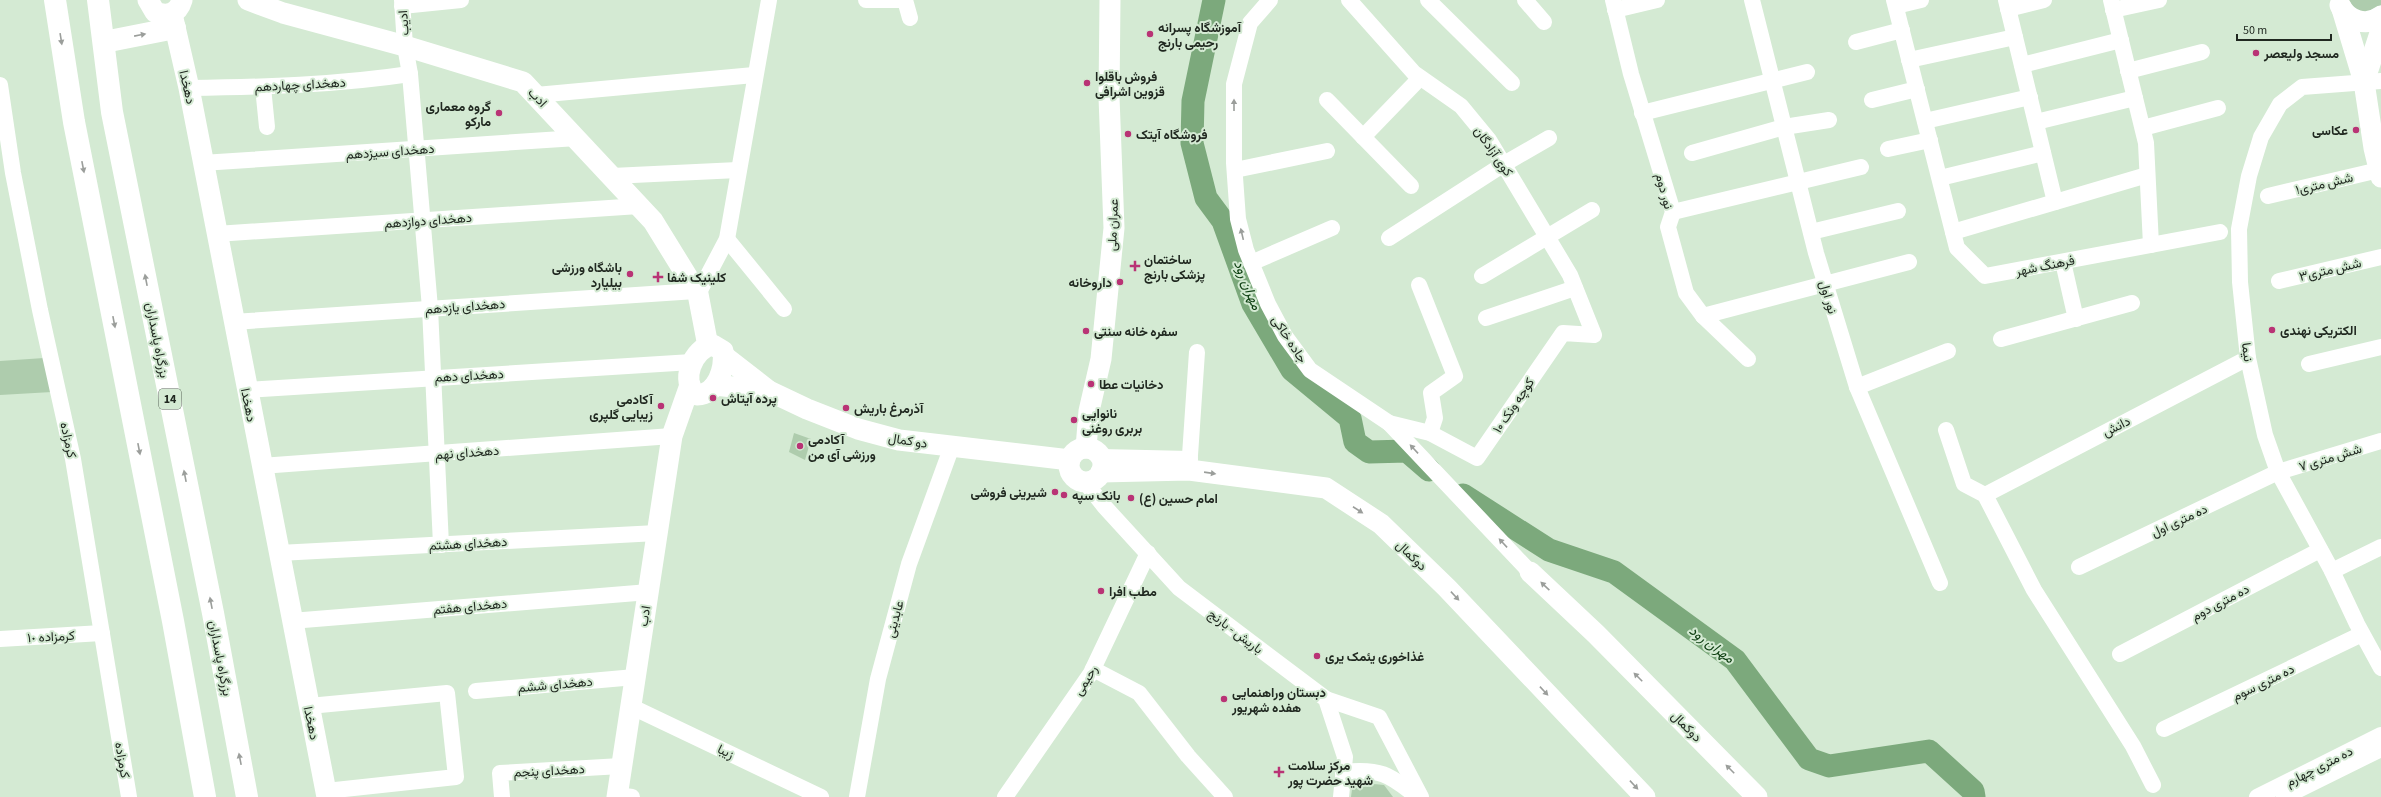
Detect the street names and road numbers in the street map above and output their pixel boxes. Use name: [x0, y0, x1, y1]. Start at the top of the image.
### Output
street label: ادیب: [394, 10, 414, 36]
street label: دهخدا: [174, 69, 200, 106]
street label: دهخدای چهاردهم: [254, 74, 346, 96]
street label: ادب: [524, 84, 551, 111]
street label: کوی آزادگان: [1469, 123, 1517, 180]
street label: دهخدای سیزدهم: [345, 140, 435, 164]
street label: شش متری۱: [2294, 169, 2355, 199]
street label: نور دوم: [1651, 171, 1677, 211]
street label: عمران ملی: [1103, 198, 1123, 251]
street label: دهخدای دوازدهم: [384, 209, 472, 233]
street label: فرهنگ شهر: [2013, 251, 2076, 281]
street label: شش متری۳: [2297, 254, 2363, 286]
street label: نور اول: [1815, 279, 1841, 316]
street label: دهخدای یازدهم: [424, 295, 506, 319]
street label: بزرگراه پاسداران: [141, 301, 173, 380]
street label: جاده خاکی: [1267, 312, 1311, 367]
street label: نیما: [2237, 341, 2257, 363]
street label: دهخدای دهم: [434, 365, 504, 387]
street label: کوچه ونک ۱۰: [1489, 374, 1539, 437]
street label: دهخدا: [236, 387, 260, 424]
road number: 14: [159, 389, 181, 409]
street label: دانش: [2099, 412, 2133, 442]
street label: کرمزاده: [55, 421, 81, 460]
street label: دو کمال: [887, 429, 929, 453]
street label: ۷ شش متری: [2297, 440, 2364, 476]
street label: دهخدای نهم: [434, 442, 500, 464]
street label: ده متری اول: [2148, 500, 2211, 542]
street label: دهخدای هشتم: [428, 533, 508, 555]
street label: دوکمال: [1392, 536, 1431, 575]
street label: ده متری دوم: [2188, 580, 2253, 626]
street label: دهخدای هفتم: [432, 595, 508, 619]
street label: عابدینی: [881, 598, 909, 640]
street label: ادب: [634, 605, 655, 628]
street label: باریش - بارنج: [1204, 605, 1267, 658]
street label: بزرگراه پاسداران: [204, 619, 236, 698]
street label: کرمزاده ١٠: [27, 627, 75, 647]
street label: ده متری سوم: [2229, 660, 2298, 706]
street label: رحیمی: [1069, 662, 1102, 699]
street label: دهخدای ششم: [517, 673, 593, 697]
street label: دهخدا: [299, 705, 323, 742]
street label: دوکمال: [1667, 707, 1706, 746]
street label: زیبا: [714, 740, 737, 764]
street label: کرمزاده: [110, 741, 134, 780]
street label: ده متری چهارم: [2283, 742, 2356, 791]
street label: دهخدای پنجم: [513, 760, 585, 782]

